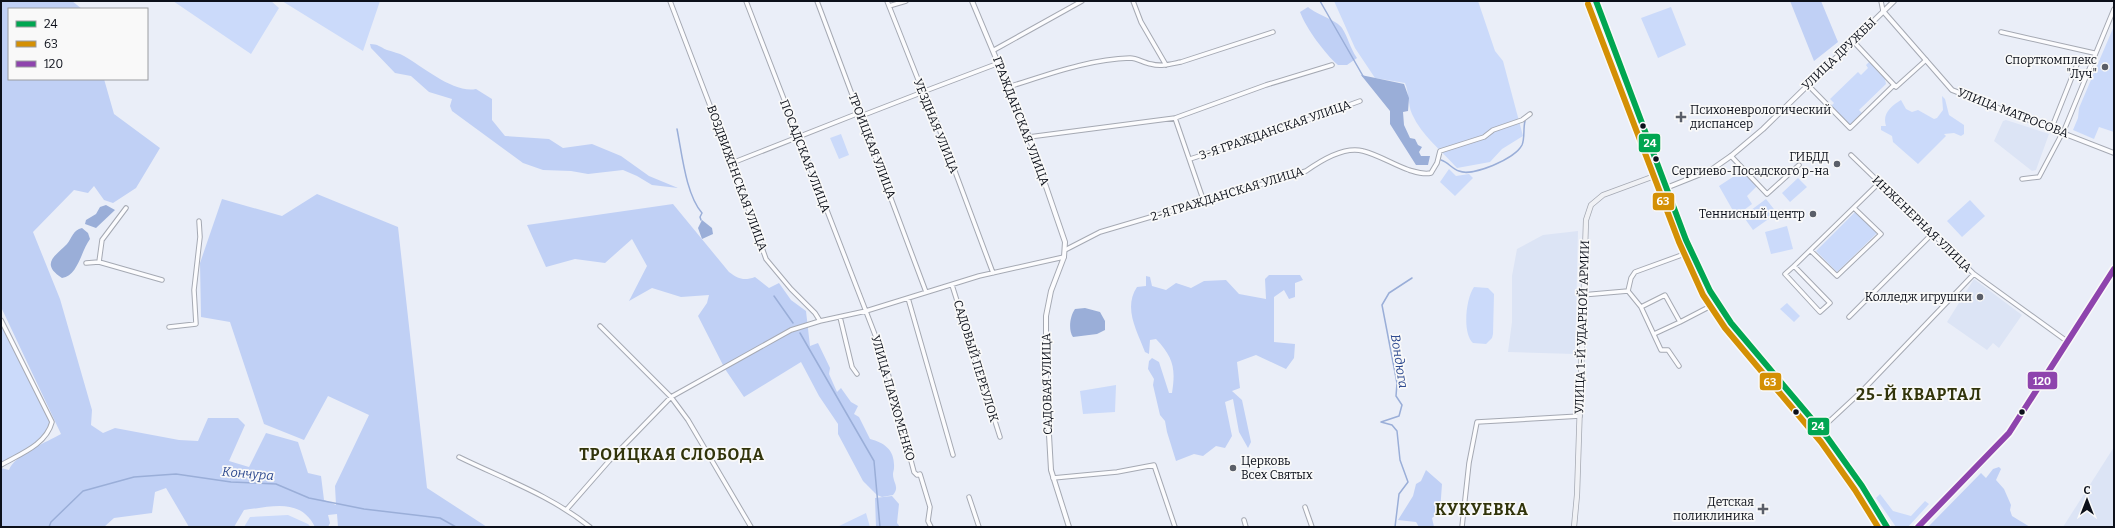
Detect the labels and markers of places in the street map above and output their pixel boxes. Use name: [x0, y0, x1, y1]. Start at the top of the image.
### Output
place label: Спорткомплекс "Луч": [2005, 53, 2097, 81]
marker: Спорткомплекс "Луч": [2100, 62, 2110, 72]
place label: Психоневрологический диспансер: [1690, 103, 1831, 131]
marker: Психоневрологический диспансер: [1675, 111, 1687, 123]
unlabelled marker: [1638, 121, 1648, 131]
place label: ГИБДД Сергиево-Посадского р-на: [1672, 150, 1829, 178]
unlabelled marker: [1651, 154, 1661, 164]
marker: ГИБДД Сергиево-Посадского р-на: [1832, 159, 1842, 169]
place label: Теннисный центр: [1699, 207, 1805, 221]
marker: Теннисный центр: [1808, 209, 1818, 219]
place label: Колледж игрушки: [1865, 290, 1972, 304]
marker: Колледж игрушки: [1975, 292, 1985, 302]
unlabelled marker: [1791, 407, 1801, 417]
unlabelled marker: [2017, 407, 2027, 417]
place label: Церковь Всех Святых: [1241, 454, 1313, 482]
marker: Церковь Всех Святых: [1228, 463, 1238, 473]
place label: Детская поликлиника: [1673, 495, 1754, 523]
marker: Детская поликлиника: [1757, 503, 1769, 515]

